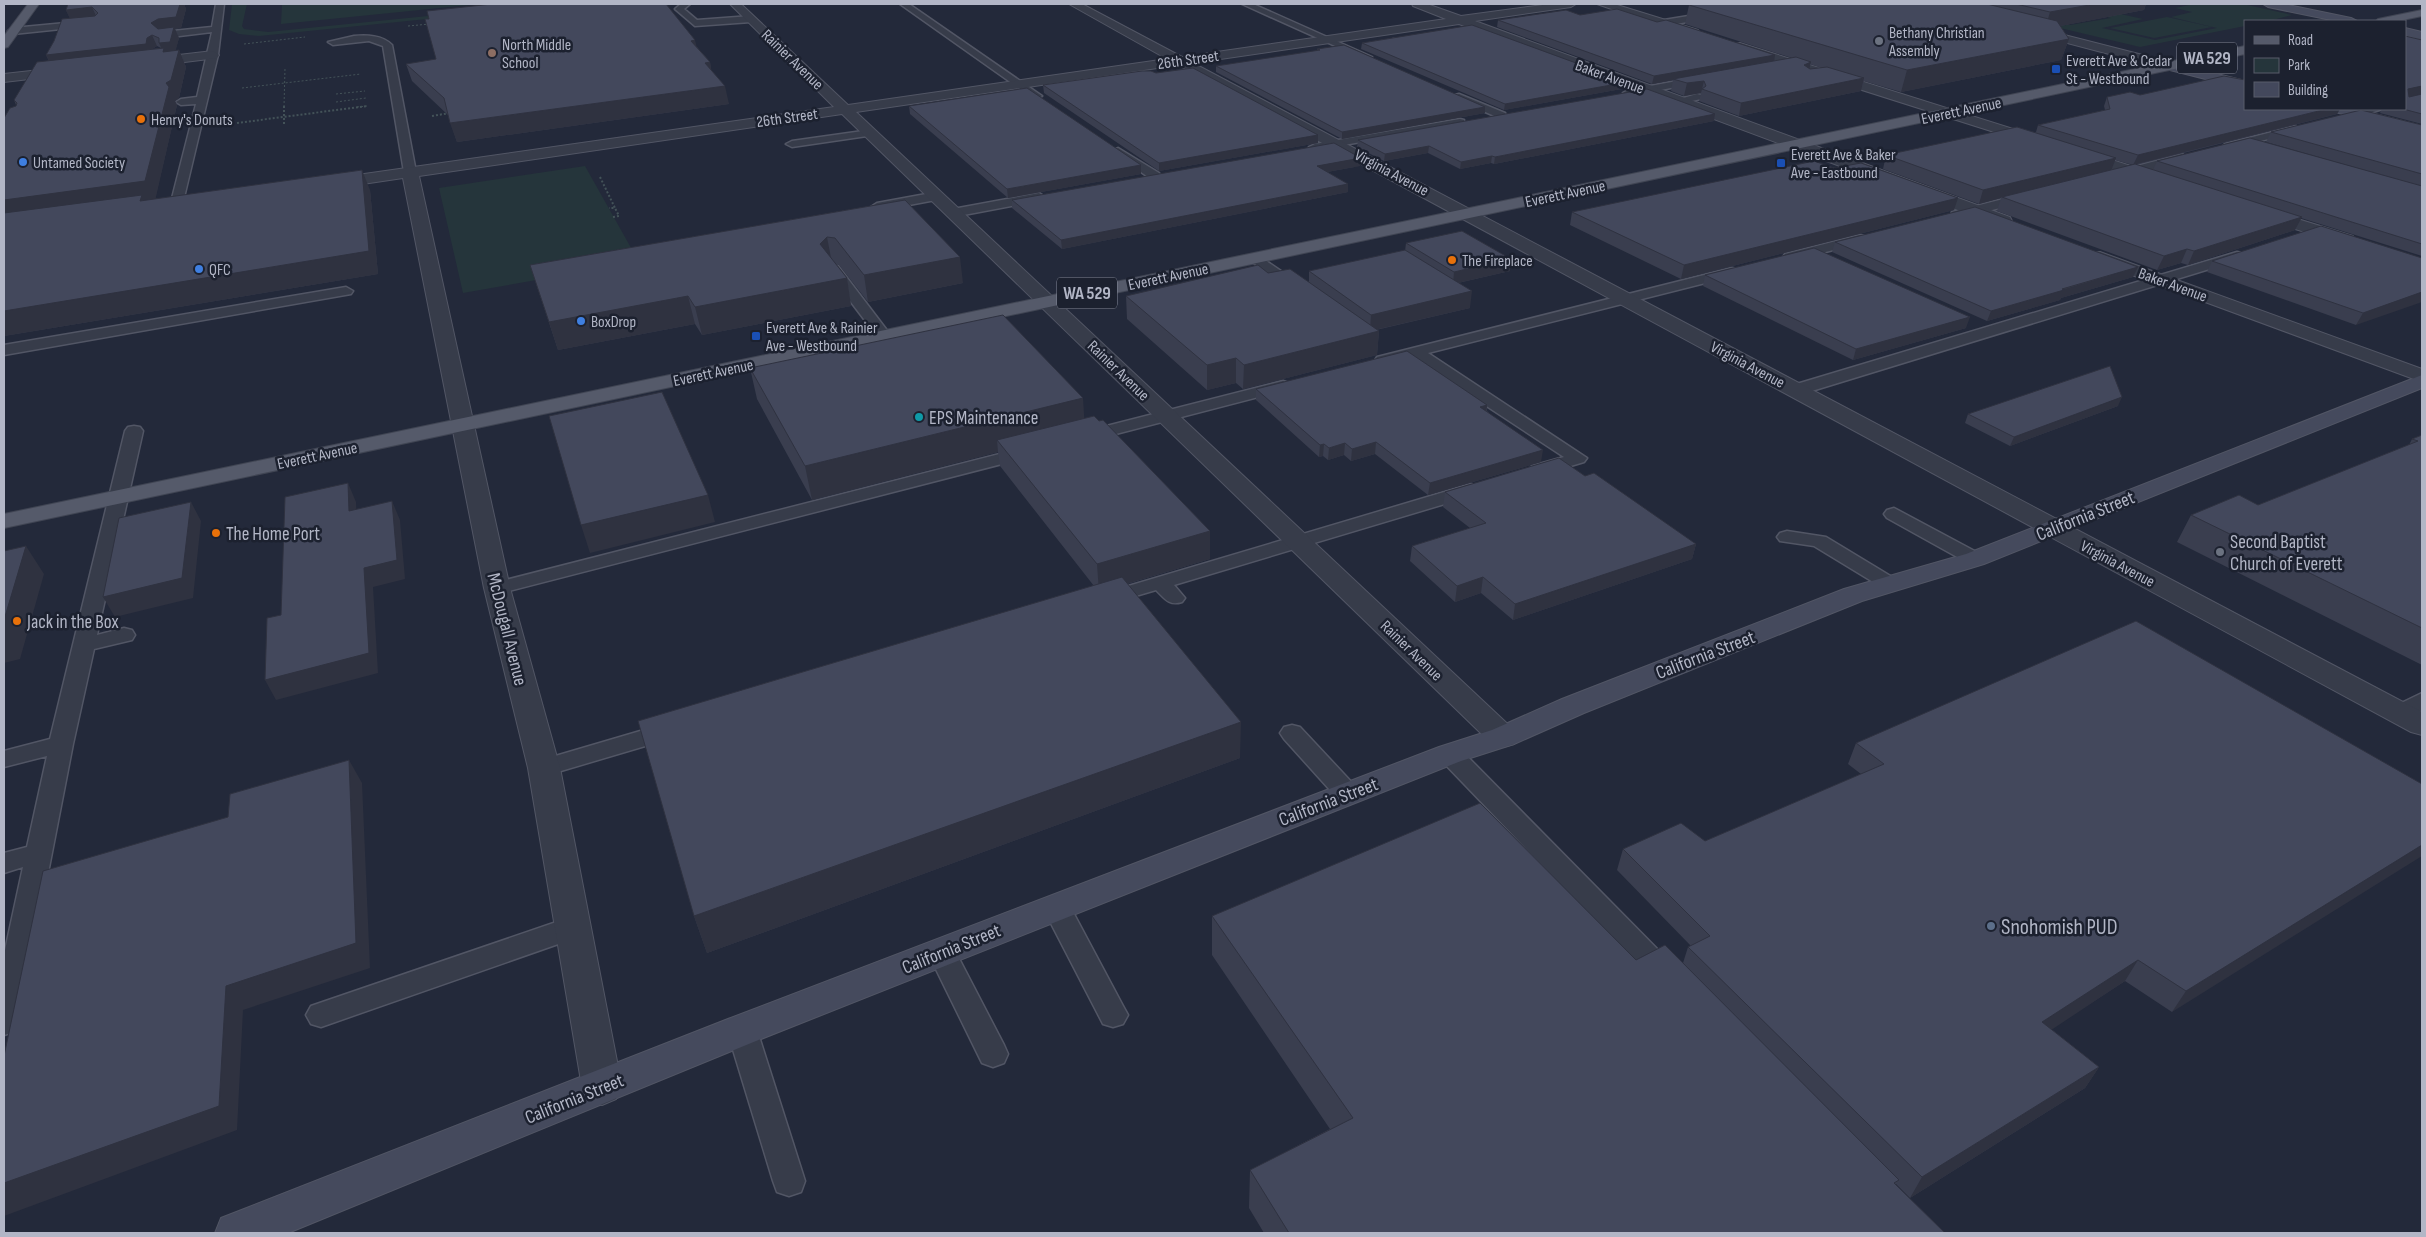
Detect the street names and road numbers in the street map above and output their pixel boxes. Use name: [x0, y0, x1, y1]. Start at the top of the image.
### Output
street label: Rainier Avenue: [757, 26, 827, 94]
road number: WA 529: [2177, 42, 2237, 74]
street label: 26th Street: [1156, 47, 1220, 74]
street label: Baker Avenue: [1572, 56, 1647, 99]
street label: Everett Avenue: [1920, 94, 2003, 129]
street label: 26th Street: [755, 105, 819, 132]
street label: Virginia Avenue: [1351, 146, 1432, 201]
street label: Everett Avenue: [1524, 177, 1607, 212]
street label: Everett Avenue: [1127, 260, 1210, 295]
street label: Baker Avenue: [2135, 264, 2210, 307]
road number: WA 529: [1057, 278, 1117, 308]
street label: Rainier Avenue: [1083, 337, 1153, 405]
street label: Virginia Avenue: [1707, 338, 1788, 393]
street label: Everett Avenue: [672, 356, 755, 391]
street label: Everett Avenue: [276, 439, 359, 474]
street label: California Street: [2033, 486, 2138, 547]
street label: Virginia Avenue: [2077, 537, 2158, 592]
street label: McDougall Avenue: [481, 571, 532, 688]
street label: Rainier Avenue: [1376, 617, 1446, 685]
street label: California Street: [1653, 626, 1758, 685]
street label: California Street: [1276, 773, 1381, 832]
street label: California Street: [899, 919, 1004, 980]
street label: California Street: [522, 1069, 627, 1130]

